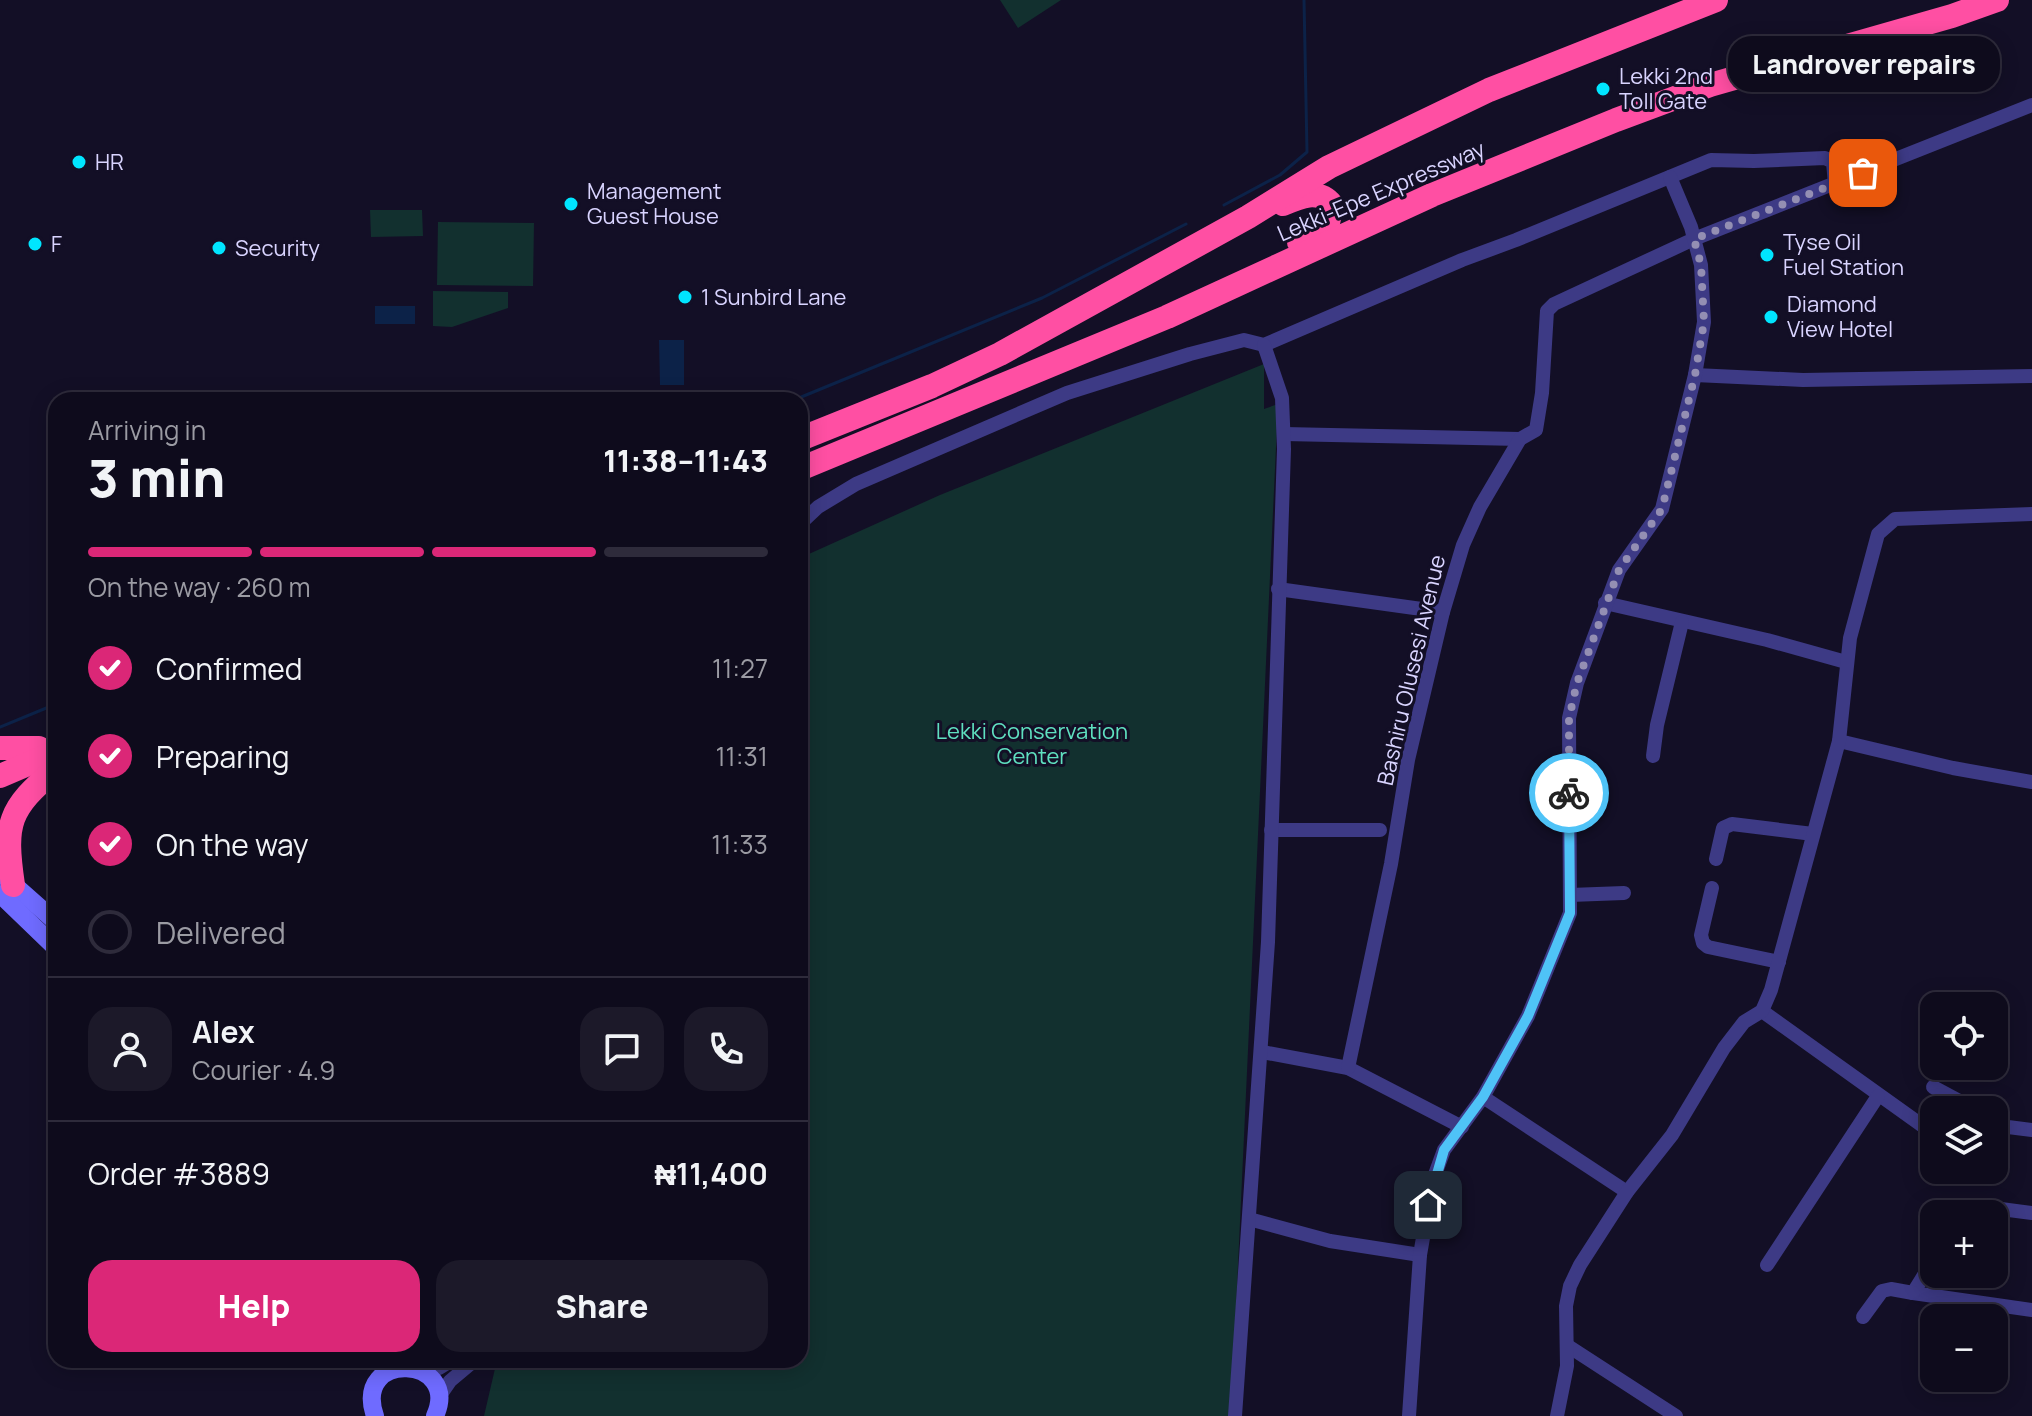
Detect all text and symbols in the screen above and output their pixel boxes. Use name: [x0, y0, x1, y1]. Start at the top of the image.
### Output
callout: Landrover repairs: [1727, 37, 1999, 93]
text: Landrover repairs: [1752, 46, 1976, 82]
place label: Lekki 2nd Toll Gate: [1619, 61, 1713, 116]
marker: Lekki 2nd Toll Gate: [1594, 80, 1612, 98]
street label: Lekki-Epe Expressway: [1273, 133, 1490, 248]
pin: [1829, 139, 1897, 207]
place label: HR: [95, 147, 124, 177]
icon: bag: [1841, 151, 1885, 195]
marker: HR: [70, 153, 88, 171]
place label: Management Guest House: [587, 176, 722, 231]
marker: Management Guest House: [562, 195, 580, 213]
place label: Tyse Oil Fuel Station: [1783, 227, 1904, 282]
place label: F: [51, 229, 62, 259]
place label: Security: [235, 233, 320, 263]
marker: F: [26, 235, 44, 253]
marker: Security: [210, 239, 228, 257]
marker: Tyse Oil Fuel Station: [1758, 246, 1776, 264]
place label: 1 Sunbird Lane: [701, 282, 846, 312]
marker: 1 Sunbird Lane: [676, 288, 694, 306]
place label: Diamond View Hotel: [1787, 289, 1893, 344]
marker: Diamond View Hotel: [1762, 308, 1780, 326]
text: Arriving in: [88, 412, 206, 448]
text: 11:38–11:43: [603, 440, 768, 481]
text: 3 min: [88, 442, 225, 513]
street label: Bashiru Olusesi Avenue: [1370, 552, 1452, 788]
text: On the way · 260 m: [88, 569, 311, 605]
icon: check: [88, 646, 132, 690]
text: Confirmed: [156, 648, 303, 689]
text: 11:27: [712, 650, 768, 686]
park label: Lekki Conservation Center: [936, 716, 1128, 771]
icon: check: [88, 734, 132, 778]
text: Preparing: [156, 736, 290, 777]
text: 11:31: [715, 738, 768, 774]
courier: [1529, 753, 1609, 833]
icon: bike: [1547, 771, 1591, 815]
icon: check: [88, 822, 132, 866]
text: On the way: [156, 824, 309, 865]
text: 11:33: [711, 826, 768, 862]
text: Delivered: [156, 912, 286, 953]
map controls: [1920, 992, 2008, 1392]
button: locate: [1920, 992, 2008, 1080]
button: person: [88, 1007, 172, 1091]
button: chat: [580, 1007, 664, 1091]
button: phone: [684, 1007, 768, 1091]
text: Alex: [192, 1011, 255, 1052]
text: Courier · 4.9: [192, 1052, 335, 1088]
button: layers: [1920, 1096, 2008, 1184]
text: Order #3889: [88, 1153, 270, 1194]
text: ₦11,400: [654, 1153, 768, 1194]
pin: [1394, 1171, 1462, 1239]
icon: home: [1406, 1183, 1450, 1227]
button: +: [1920, 1200, 2008, 1288]
button: Help: [88, 1260, 420, 1352]
button: Share: [436, 1260, 768, 1352]
button: −: [1920, 1304, 2008, 1392]

